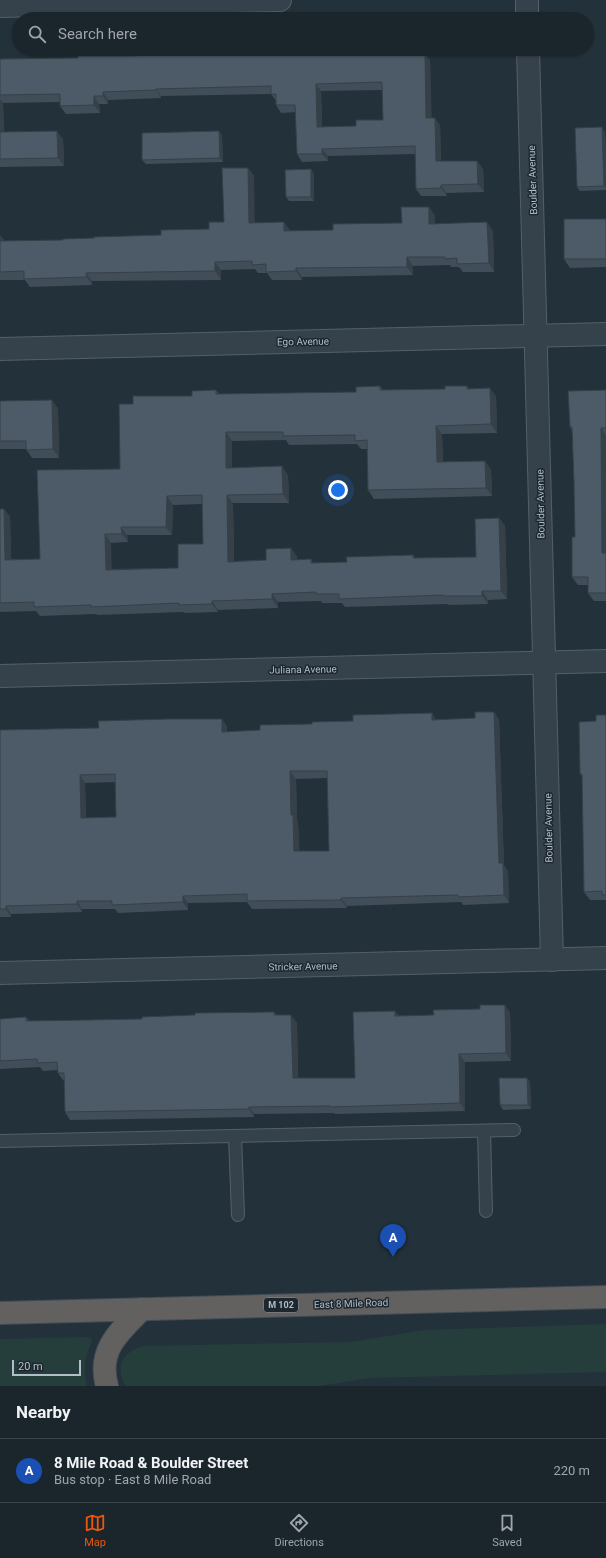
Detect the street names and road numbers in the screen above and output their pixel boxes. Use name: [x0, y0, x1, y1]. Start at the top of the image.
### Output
street label: Boulder Avenue: [526, 145, 539, 215]
street label: Ego Avenue: [277, 336, 329, 347]
street label: Boulder Avenue: [534, 469, 547, 539]
street label: Juliana Avenue: [269, 663, 337, 676]
street label: Boulder Avenue: [542, 793, 555, 863]
street label: Stricker Avenue: [268, 960, 338, 973]
street label: East 8 Mile Road: [314, 1297, 388, 1310]
road number: M 102: [264, 1298, 298, 1312]

